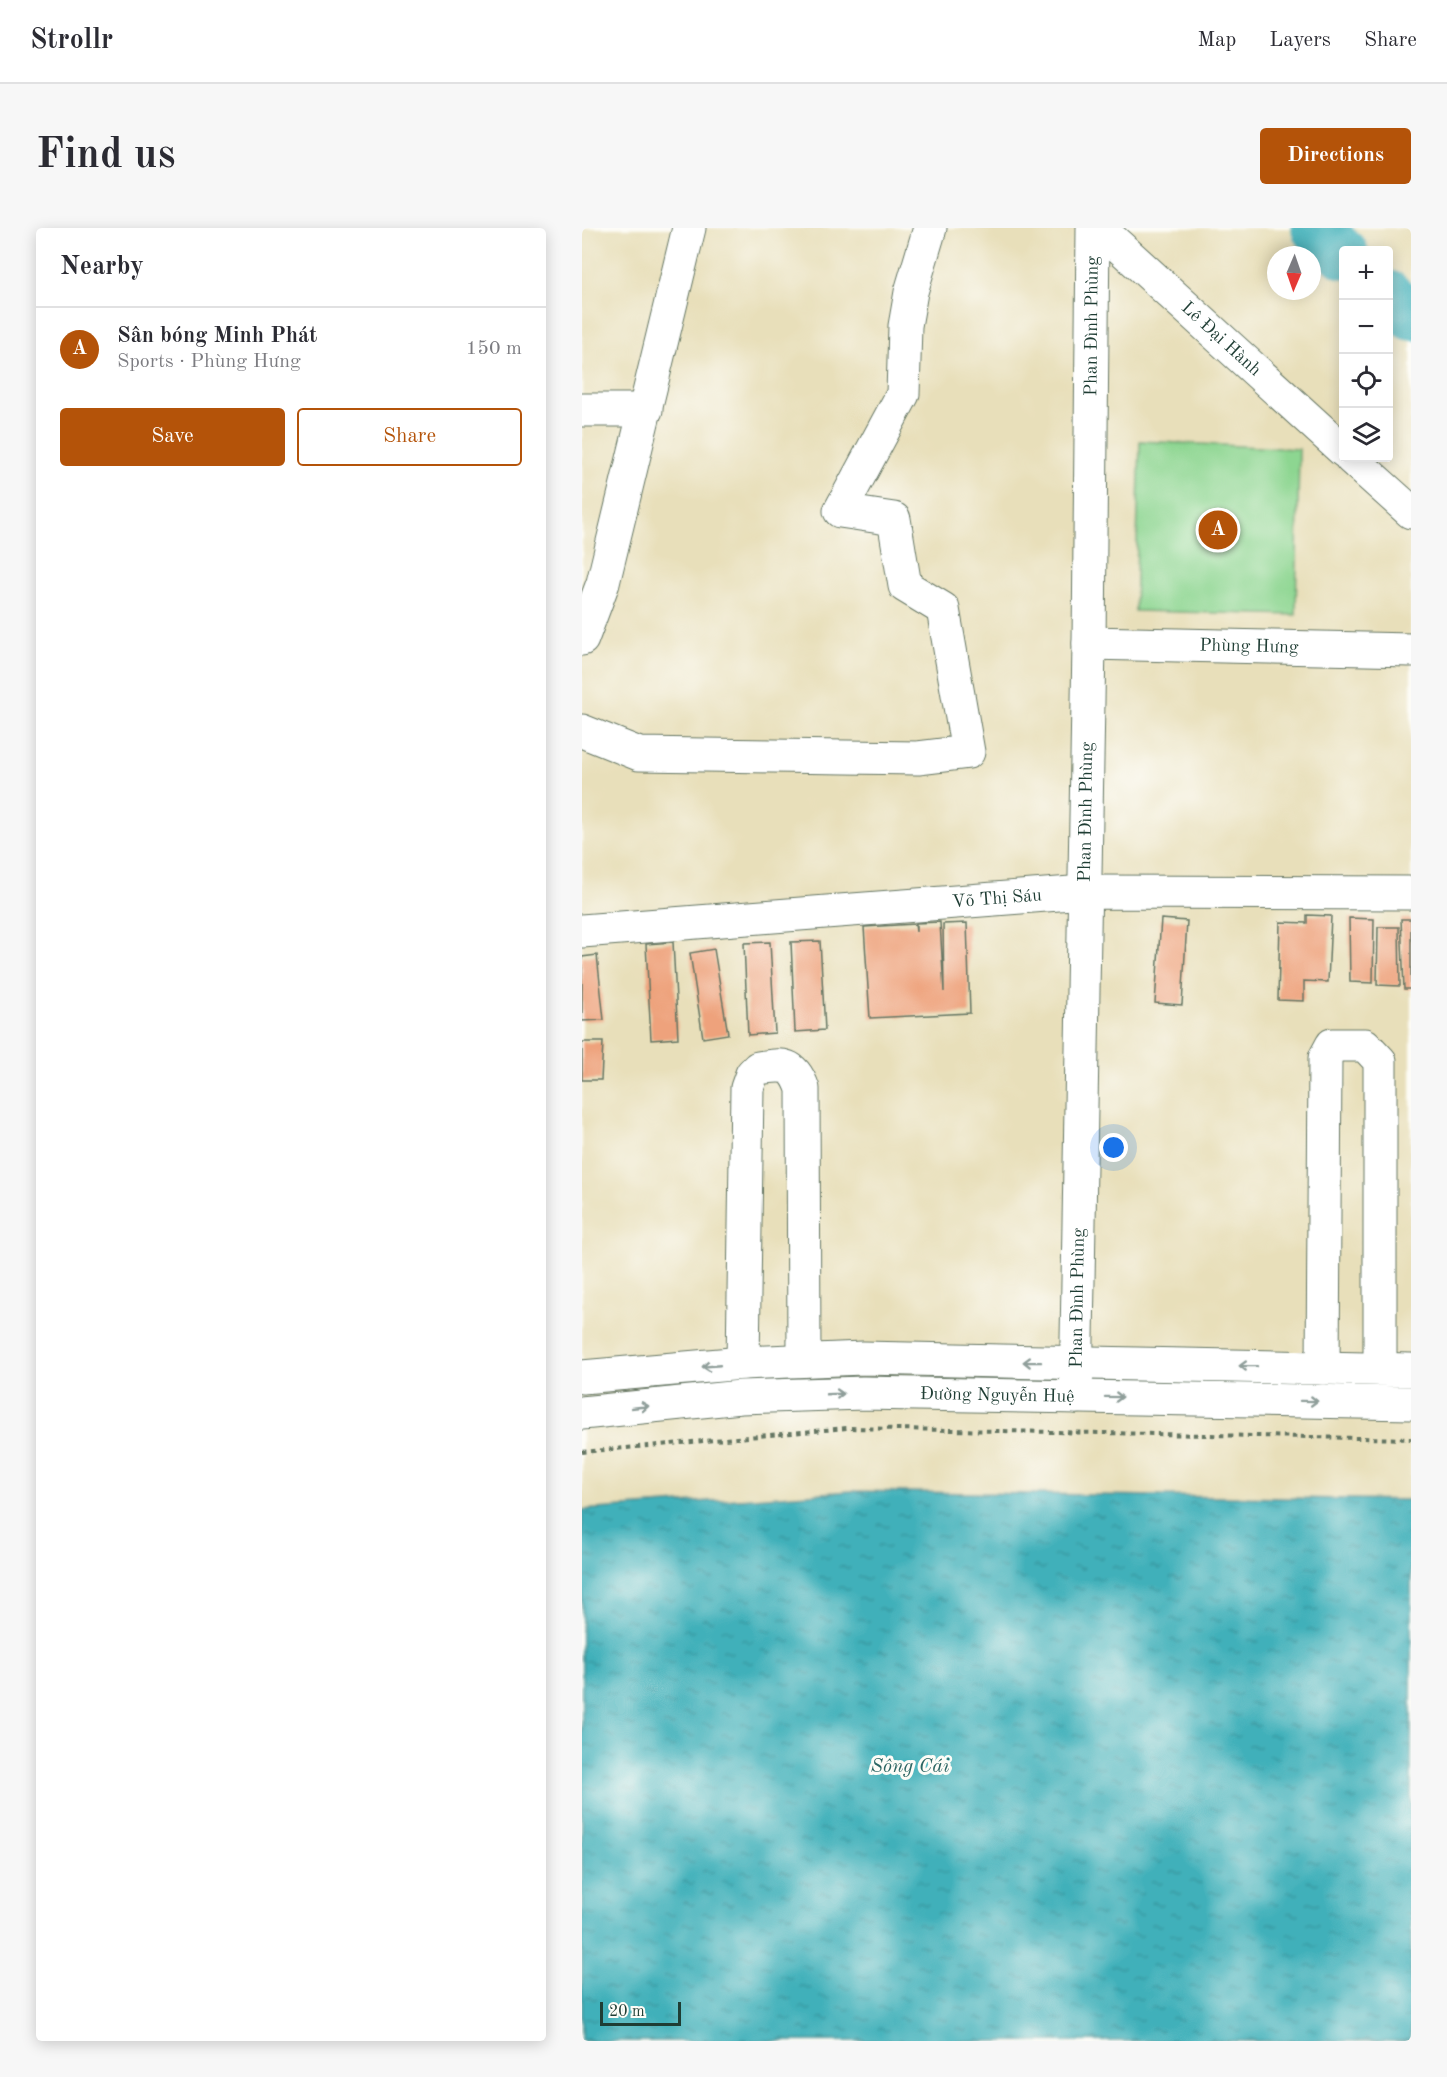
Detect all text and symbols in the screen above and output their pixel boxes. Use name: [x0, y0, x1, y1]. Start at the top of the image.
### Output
text: Strollr: [30, 27, 113, 55]
text: Map: [1197, 30, 1236, 51]
text: Layers: [1269, 30, 1331, 51]
text: Share: [1364, 30, 1417, 51]
button: Directions: [1260, 128, 1411, 184]
text: Find us: [36, 135, 175, 177]
north arrow: [1267, 246, 1321, 300]
map controls: [1339, 246, 1393, 462]
button: +: [1339, 246, 1393, 300]
text: Nearby: [60, 254, 144, 280]
street label: Phan Đình Phùng: [1082, 256, 1102, 396]
street label: Lê Đại Hành: [1178, 299, 1264, 380]
button: −: [1339, 300, 1393, 354]
text: Sân bóng Minh Phát: [117, 325, 317, 347]
text: A: [72, 339, 87, 359]
text: 150 m: [466, 339, 522, 359]
text: Sports · Phùng Hưng: [117, 352, 301, 372]
button: locate: [1339, 354, 1393, 408]
button: Save: [60, 408, 285, 466]
button: Share: [297, 408, 522, 466]
button: layers: [1339, 408, 1393, 462]
pin: A: [1198, 508, 1238, 552]
street label: Phùng Hưng: [1199, 636, 1299, 657]
street label: Phan Đình Phùng: [1076, 742, 1096, 882]
street label: Võ Thị Sáu: [951, 886, 1043, 911]
your location: [1099, 1133, 1128, 1162]
street label: Phan Đình Phùng: [1067, 1228, 1088, 1368]
one-way arrow: [1022, 1356, 1042, 1367]
one-way arrow: [701, 1360, 721, 1371]
one-way arrow: [1238, 1361, 1258, 1372]
street label: Đường Nguyễn Huệ: [920, 1385, 1075, 1406]
one-way arrow: [824, 1388, 844, 1399]
one-way arrow: [1103, 1392, 1123, 1403]
one-way arrow: [1298, 1395, 1318, 1407]
one-way arrow: [630, 1401, 650, 1412]
water label: Sông Cái: [870, 1757, 950, 1777]
scale bar: [600, 1999, 681, 2026]
text: 20 m: [609, 2004, 645, 2020]

